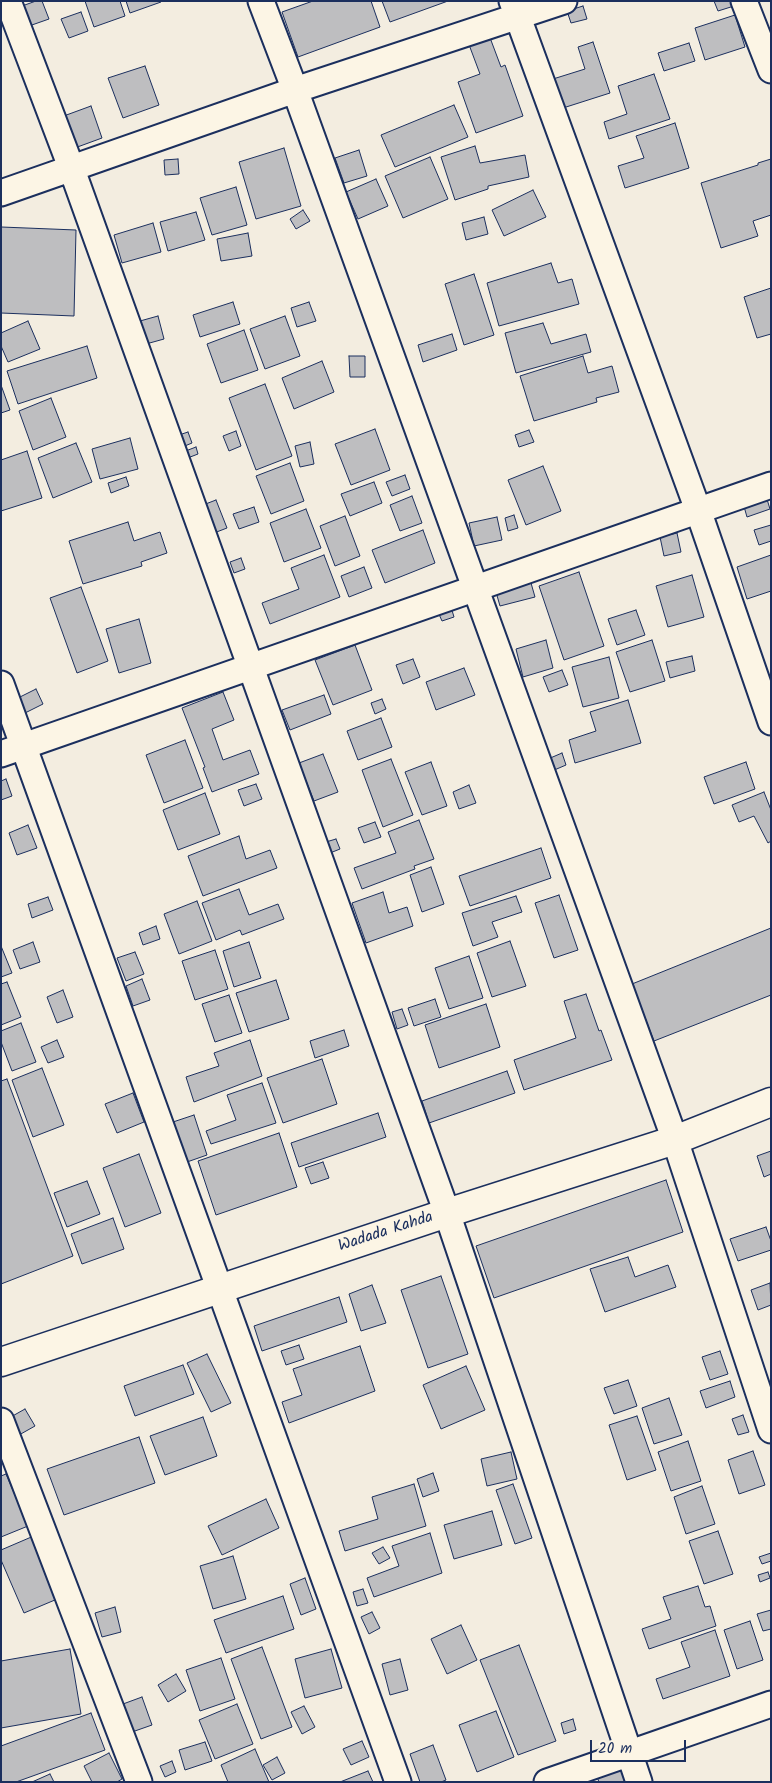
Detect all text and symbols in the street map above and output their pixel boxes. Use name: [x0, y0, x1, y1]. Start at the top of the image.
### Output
street label: Wadada Kahda: [336, 1209, 436, 1257]
scale bar: [592, 1730, 688, 1762]
text: 20 m: [598, 1737, 632, 1761]

